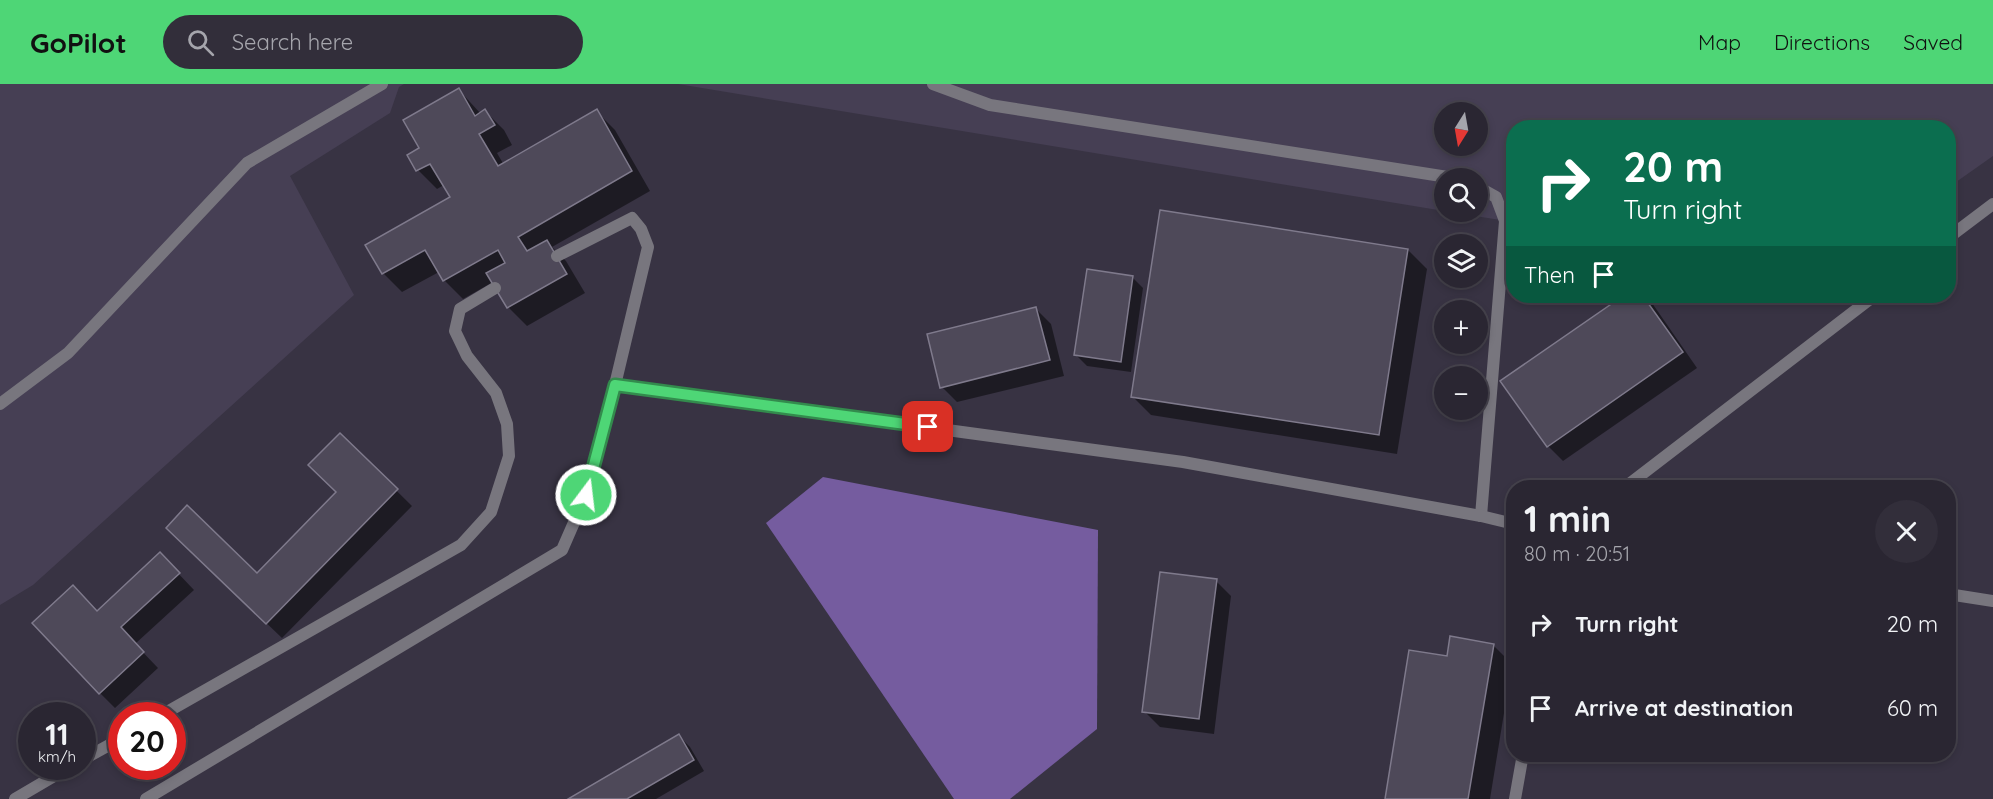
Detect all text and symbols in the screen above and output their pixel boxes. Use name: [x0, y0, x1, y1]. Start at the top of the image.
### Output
search box: [163, 15, 583, 69]
text: GoPilot: [30, 25, 127, 60]
icon: search: [184, 26, 217, 59]
text: Search here: [232, 28, 353, 56]
text: Map: [1698, 29, 1741, 55]
text: Directions: [1774, 29, 1870, 55]
text: Saved: [1903, 29, 1963, 55]
north arrow: [1434, 102, 1488, 156]
map controls: [1434, 102, 1488, 420]
text: 20 m: [1623, 140, 1723, 193]
icon: right: [1524, 144, 1602, 222]
button: search: [1434, 168, 1488, 222]
text: Turn right: [1623, 192, 1742, 226]
button: layers: [1434, 234, 1488, 288]
icon: arrive: [1587, 258, 1620, 291]
text: Then: [1524, 261, 1575, 289]
button: +: [1434, 300, 1488, 354]
button: −: [1434, 366, 1488, 420]
pin: [902, 401, 953, 452]
icon: arrive: [911, 410, 944, 443]
position arrow: [554, 463, 618, 527]
text: 1 min: [1524, 496, 1611, 541]
button: close: [1875, 500, 1938, 563]
text: 80 m · 20:51: [1524, 541, 1630, 566]
icon: right: [1524, 608, 1557, 641]
text: Turn right: [1575, 610, 1679, 638]
text: 20 m: [1887, 610, 1938, 638]
icon: arrive: [1524, 692, 1557, 725]
text: Arrive at destination: [1575, 694, 1793, 722]
text: 60 m: [1887, 694, 1938, 722]
speed limit sign: 20: [108, 702, 186, 780]
text: 11: [45, 715, 69, 753]
text: km/h: [38, 747, 76, 766]

